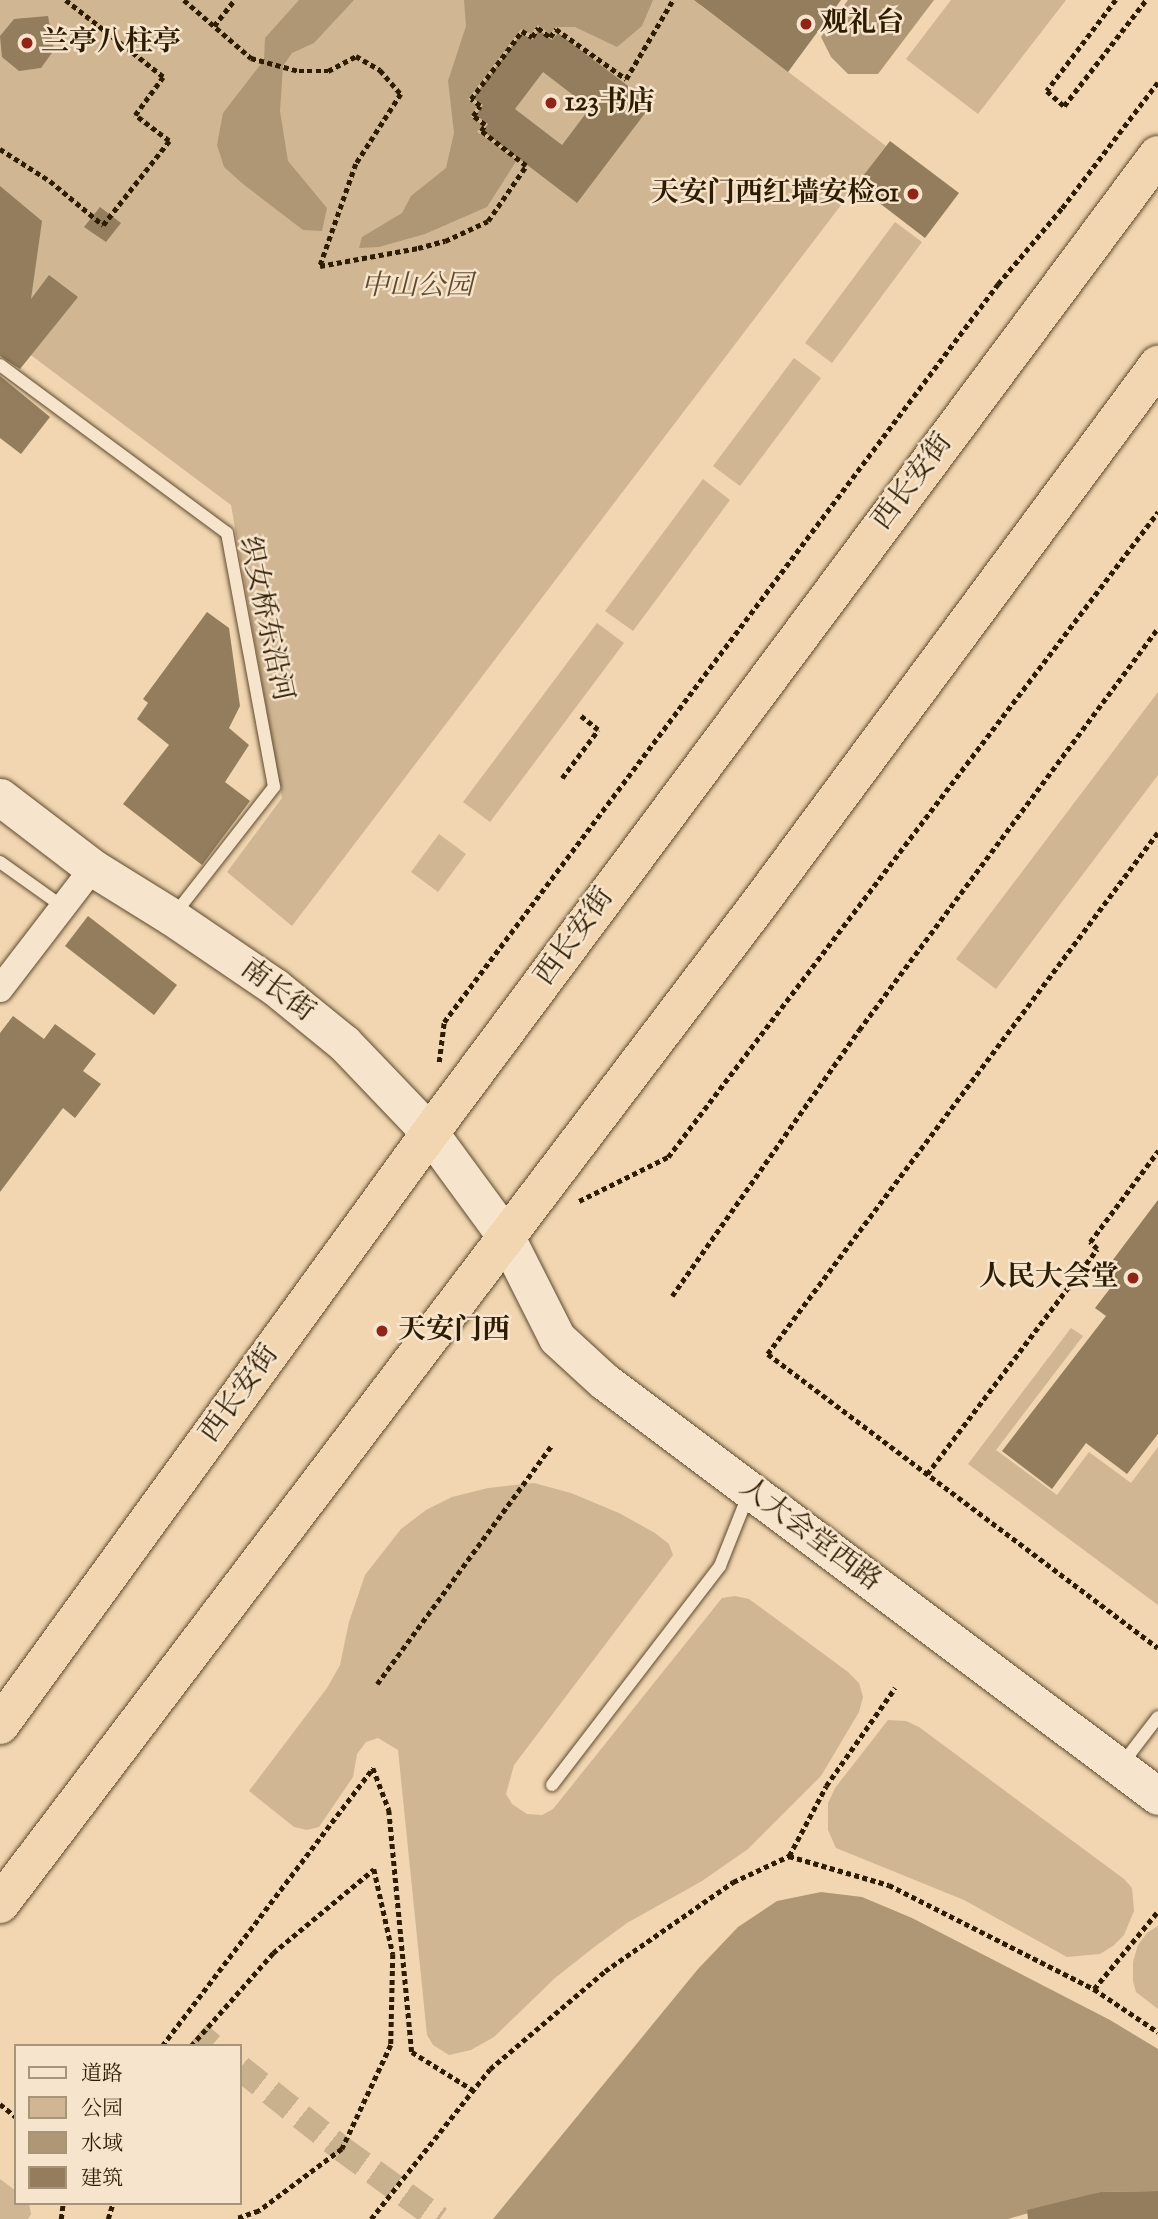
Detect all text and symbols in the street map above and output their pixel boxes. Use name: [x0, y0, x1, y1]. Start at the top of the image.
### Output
place label: 观礼台: [820, 7, 904, 41]
marker: 观礼台: [798, 16, 814, 32]
place label: 兰亭八柱亭: [41, 26, 181, 60]
marker: 兰亭八柱亭: [19, 35, 35, 51]
place label: 123书店: [565, 86, 655, 120]
marker: 123书店: [543, 95, 559, 111]
place label: 天安门西红墙安检01: [651, 177, 899, 211]
marker: 天安门西红墙安检01: [905, 186, 921, 202]
park label: 中山公园: [361, 270, 473, 304]
street label: 西长安街: [866, 427, 960, 537]
street label: 织女桥东沿河: [231, 533, 299, 705]
street label: 西长安街: [528, 882, 622, 992]
street label: 南长街: [233, 952, 321, 1030]
place label: 人民大会堂: [979, 1261, 1119, 1295]
marker: 人民大会堂: [1125, 1270, 1141, 1286]
place label: 天安门西: [398, 1314, 510, 1348]
marker: 天安门西: [372, 1321, 392, 1341]
street label: 西长安街: [193, 1339, 287, 1449]
street label: 人大会堂西路: [733, 1471, 887, 1599]
legend: [14, 2044, 242, 2205]
text: 道路: [81, 2060, 123, 2090]
text: 公园: [81, 2095, 123, 2125]
text: 水域: [81, 2130, 123, 2160]
text: 建筑: [81, 2165, 123, 2195]

